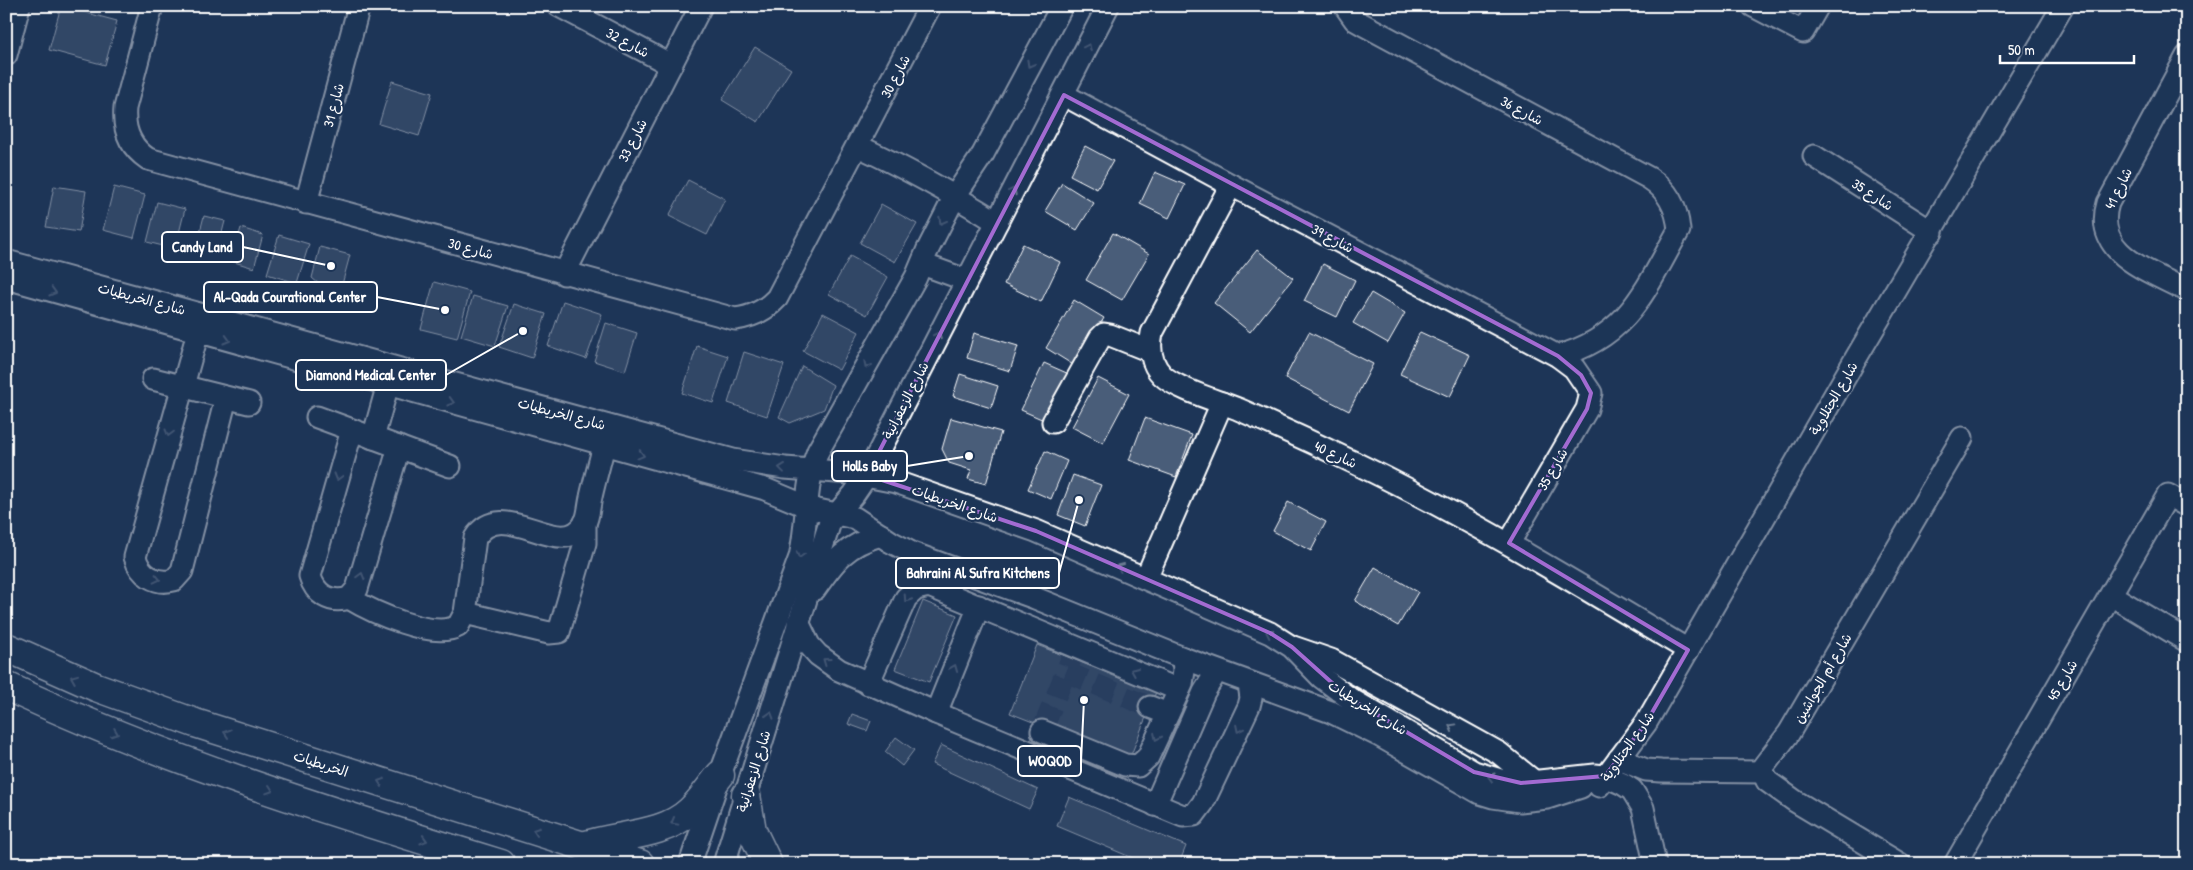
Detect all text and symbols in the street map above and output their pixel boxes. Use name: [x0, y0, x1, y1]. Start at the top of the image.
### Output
street label: شارع 32: [603, 23, 653, 62]
scale bar: [2000, 32, 2134, 64]
text: 50 m: [2008, 39, 2035, 60]
one-way arrow: [1082, 43, 1092, 52]
street label: شارع 30: [876, 51, 915, 101]
one-way arrow: [1026, 59, 1036, 68]
street label: شارع 31: [318, 81, 349, 129]
street label: شارع 36: [1497, 91, 1546, 130]
street label: شارع 33: [613, 115, 652, 165]
street label: شارع 41: [2100, 164, 2137, 212]
street label: شارع 35: [1848, 174, 1897, 215]
one-way arrow: [1007, 187, 1017, 196]
one-way arrow: [938, 216, 948, 225]
street label: شارع 39: [1308, 219, 1357, 258]
callout: Candy Land: [162, 232, 243, 262]
street label: شارع 30: [446, 233, 496, 264]
text: Candy Land: [172, 236, 232, 258]
street label: شارع الخريطيات: [96, 277, 188, 320]
callout: Al-Qada Courational Center: [204, 282, 377, 312]
one-way arrow: [49, 286, 57, 296]
text: Al-Qada Courational Center: [214, 286, 367, 307]
one-way arrow: [932, 331, 942, 340]
one-way arrow: [222, 334, 230, 344]
street label: شارع الزعفرانية: [877, 358, 934, 442]
street label: شارع الجتلاوية: [1804, 358, 1863, 439]
one-way arrow: [863, 359, 873, 368]
callout: Diamond Medical Center: [296, 360, 446, 390]
text: Diamond Medical Center: [306, 364, 436, 385]
street label: شارع الخريطيات: [516, 392, 608, 435]
one-way arrow: [446, 396, 455, 407]
one-way arrow: [165, 429, 175, 437]
street label: شارع 40: [1311, 436, 1360, 473]
street label: شارع 35: [1532, 444, 1573, 494]
one-way arrow: [636, 449, 645, 459]
callout: Holls Baby: [832, 451, 907, 481]
text: Holls Baby: [843, 455, 898, 477]
one-way arrow: [778, 463, 786, 474]
one-way arrow: [334, 472, 344, 480]
street label: شارع الخريطيات: [909, 479, 1001, 528]
one-way arrow: [795, 550, 806, 559]
callout: Bahraini Al Sufra Kitchens: [896, 558, 1059, 588]
text: Bahraini Al Sufra Kitchens: [906, 562, 1050, 583]
one-way arrow: [1116, 562, 1125, 573]
one-way arrow: [153, 573, 162, 584]
one-way arrow: [355, 573, 365, 581]
one-way arrow: [903, 594, 913, 603]
one-way arrow: [1265, 629, 1274, 639]
street label: شارع أم الجواشين: [1788, 629, 1857, 728]
street label: شارع 45: [2043, 656, 2082, 705]
one-way arrow: [822, 658, 832, 667]
one-way arrow: [948, 664, 959, 673]
one-way arrow: [1130, 667, 1139, 678]
one-way arrow: [70, 673, 79, 684]
street label: شارع الخريطيات: [1324, 675, 1411, 740]
street label: شارع الجتلاوية: [1596, 707, 1659, 786]
one-way arrow: [765, 711, 775, 719]
one-way arrow: [1449, 723, 1458, 733]
one-way arrow: [1234, 724, 1245, 733]
one-way arrow: [110, 727, 119, 737]
street label: شارع الزعفرانية: [732, 728, 775, 815]
one-way arrow: [223, 729, 231, 739]
one-way arrow: [1154, 731, 1164, 740]
street label: الخريطيات: [291, 745, 351, 781]
callout: WOQOD: [1018, 746, 1081, 776]
text: WOQOD: [1029, 750, 1072, 771]
one-way arrow: [1487, 773, 1496, 783]
one-way arrow: [378, 778, 386, 788]
one-way arrow: [265, 784, 273, 794]
one-way arrow: [670, 816, 679, 826]
one-way arrow: [533, 827, 541, 837]
one-way arrow: [420, 835, 428, 845]

